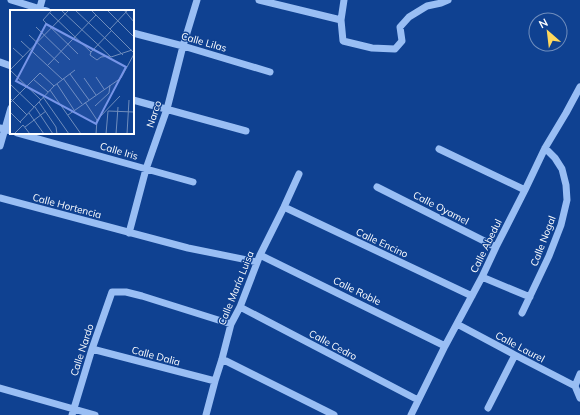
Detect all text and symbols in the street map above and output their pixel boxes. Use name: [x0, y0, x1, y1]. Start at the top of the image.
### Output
inset map: [10, 10, 134, 134]
north arrow: [528, 12, 568, 52]
text: N: [536, 15, 550, 31]
street label: Calle Lilas: [180, 29, 228, 55]
street label: Narco: [144, 99, 165, 129]
street label: Calle Iris: [98, 139, 140, 163]
street label: Calle Oyamel: [411, 188, 471, 228]
street label: Calle Hortencia: [31, 191, 103, 221]
street label: Calle Nogal: [527, 214, 559, 268]
street label: Calle Abedul: [467, 217, 505, 275]
street label: Calle Encino: [354, 225, 410, 261]
street label: Calle María Luisa: [215, 249, 257, 327]
street label: Calle Roble: [331, 274, 383, 308]
street label: Calle Nardo: [67, 322, 97, 378]
street label: Calle Cedro: [307, 327, 360, 363]
street label: Calle Laurel: [493, 329, 547, 365]
street label: Calle Dalia: [130, 343, 182, 369]

